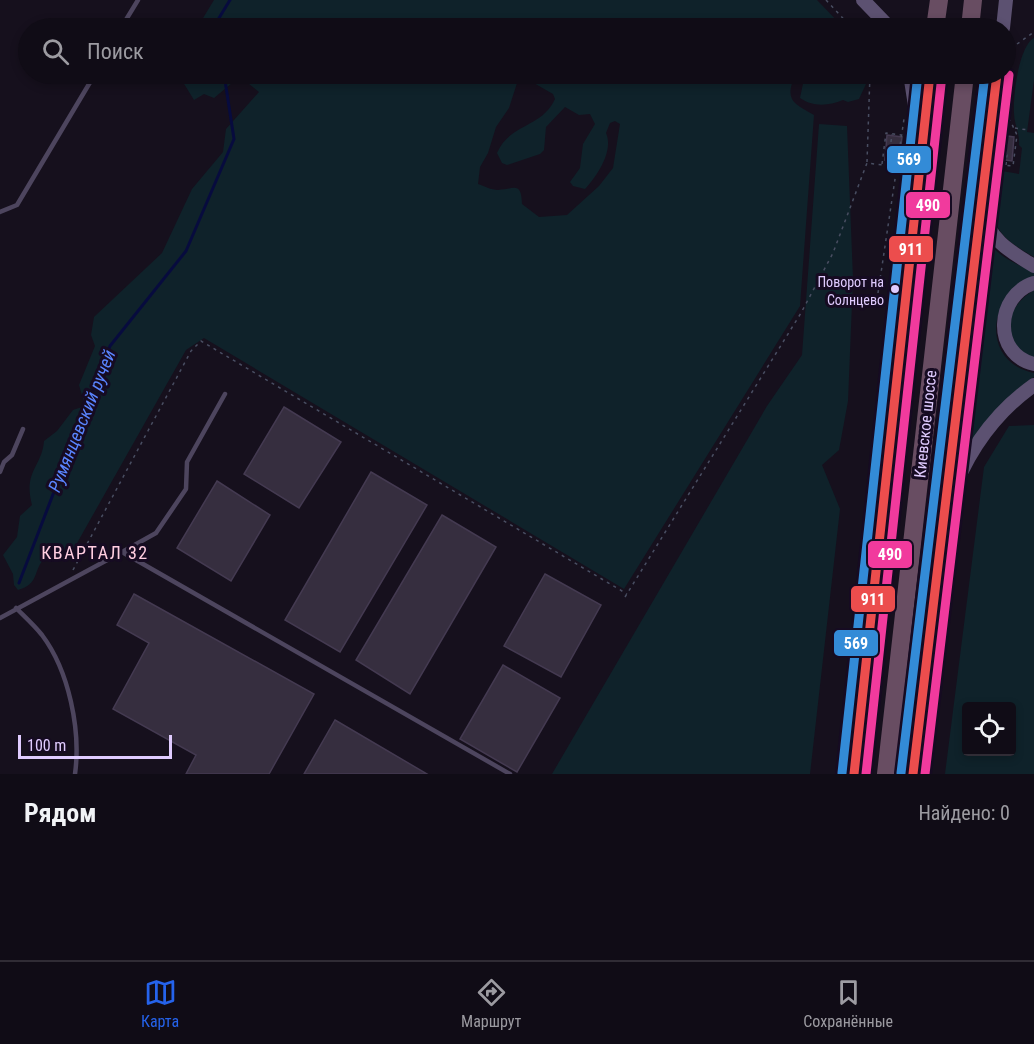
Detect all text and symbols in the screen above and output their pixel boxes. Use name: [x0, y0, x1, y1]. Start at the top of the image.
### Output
search box: [18, 18, 1016, 84]
icon: search: [39, 35, 72, 68]
text: Поиск: [87, 39, 144, 64]
line badge: 569: [886, 145, 932, 174]
text: 569: [897, 150, 921, 169]
line badge: 490: [905, 191, 951, 219]
text: 490: [916, 196, 940, 215]
line badge: 911: [888, 235, 934, 263]
text: 911: [899, 240, 923, 259]
place label: Поворот на Солнцево: [817, 274, 884, 308]
marker: Поворот на Солнцево: [889, 283, 901, 295]
water label: Румянцевский ручей: [43, 347, 120, 495]
street label: Киевское шоссе: [910, 369, 941, 479]
line badge: 490: [867, 540, 913, 569]
district label: КВАРТАЛ 32: [41, 542, 149, 563]
text: 490: [878, 545, 902, 564]
line badge: 911: [850, 585, 896, 613]
text: 911: [861, 590, 885, 609]
line badge: 569: [833, 629, 879, 657]
text: 569: [844, 634, 868, 653]
map controls: [962, 702, 1016, 756]
button: locate: [962, 702, 1016, 756]
scale bar: [18, 732, 172, 760]
text: 100 m: [27, 736, 66, 755]
text: Рядом: [24, 798, 96, 828]
text: Найдено: 0: [918, 801, 1010, 825]
tab: Карта: [141, 976, 179, 1031]
tab: Маршрут: [461, 976, 521, 1031]
tab: Сохранённые: [803, 976, 893, 1031]

